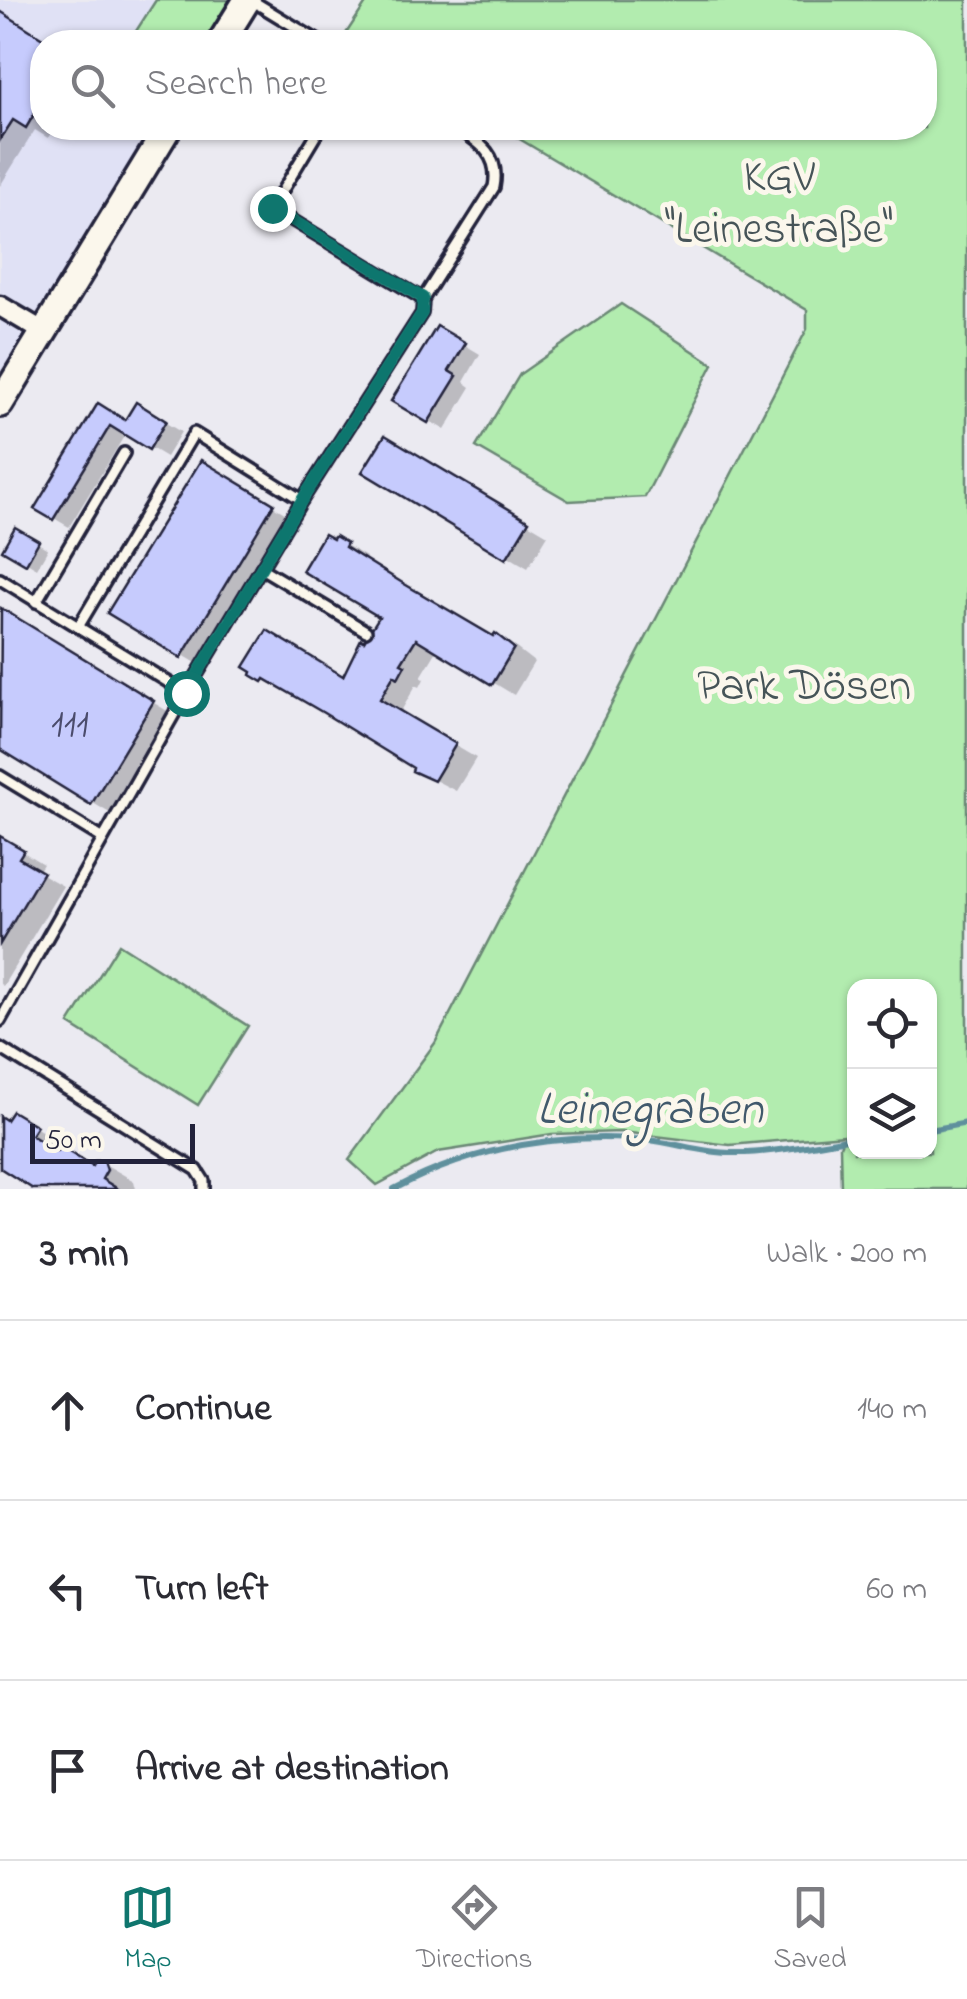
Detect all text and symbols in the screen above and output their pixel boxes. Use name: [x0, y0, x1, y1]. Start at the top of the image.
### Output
search box: [30, 30, 937, 140]
text: Search here: [145, 57, 327, 113]
icon: search: [65, 58, 120, 113]
park label: KGV "Leinestraße": [665, 146, 893, 264]
route end: [250, 186, 296, 232]
park label: Park Dösen: [697, 655, 911, 721]
route start: [164, 671, 210, 717]
house number: 111: [51, 696, 89, 755]
map controls: [847, 979, 937, 1159]
button: locate: [847, 979, 937, 1069]
button: layers: [847, 1069, 937, 1159]
water label: Leinegraben: [537, 1076, 764, 1147]
scale bar: [30, 1119, 195, 1164]
text: 50 m: [45, 1121, 102, 1162]
text: 3 min: [40, 1224, 129, 1285]
text: Walk · 200 m: [766, 1231, 927, 1278]
text: Continue: [135, 1382, 271, 1438]
icon: ahead: [40, 1383, 95, 1438]
text: 140 m: [857, 1387, 927, 1434]
text: Turn left: [135, 1562, 268, 1618]
icon: left: [40, 1563, 95, 1618]
text: 60 m: [866, 1567, 927, 1614]
text: Arrive at destination: [135, 1742, 449, 1798]
icon: arrive: [40, 1743, 95, 1798]
tab: Map: [120, 1880, 175, 1981]
tab: Directions: [416, 1880, 533, 1981]
tab: Saved: [774, 1880, 847, 1981]

